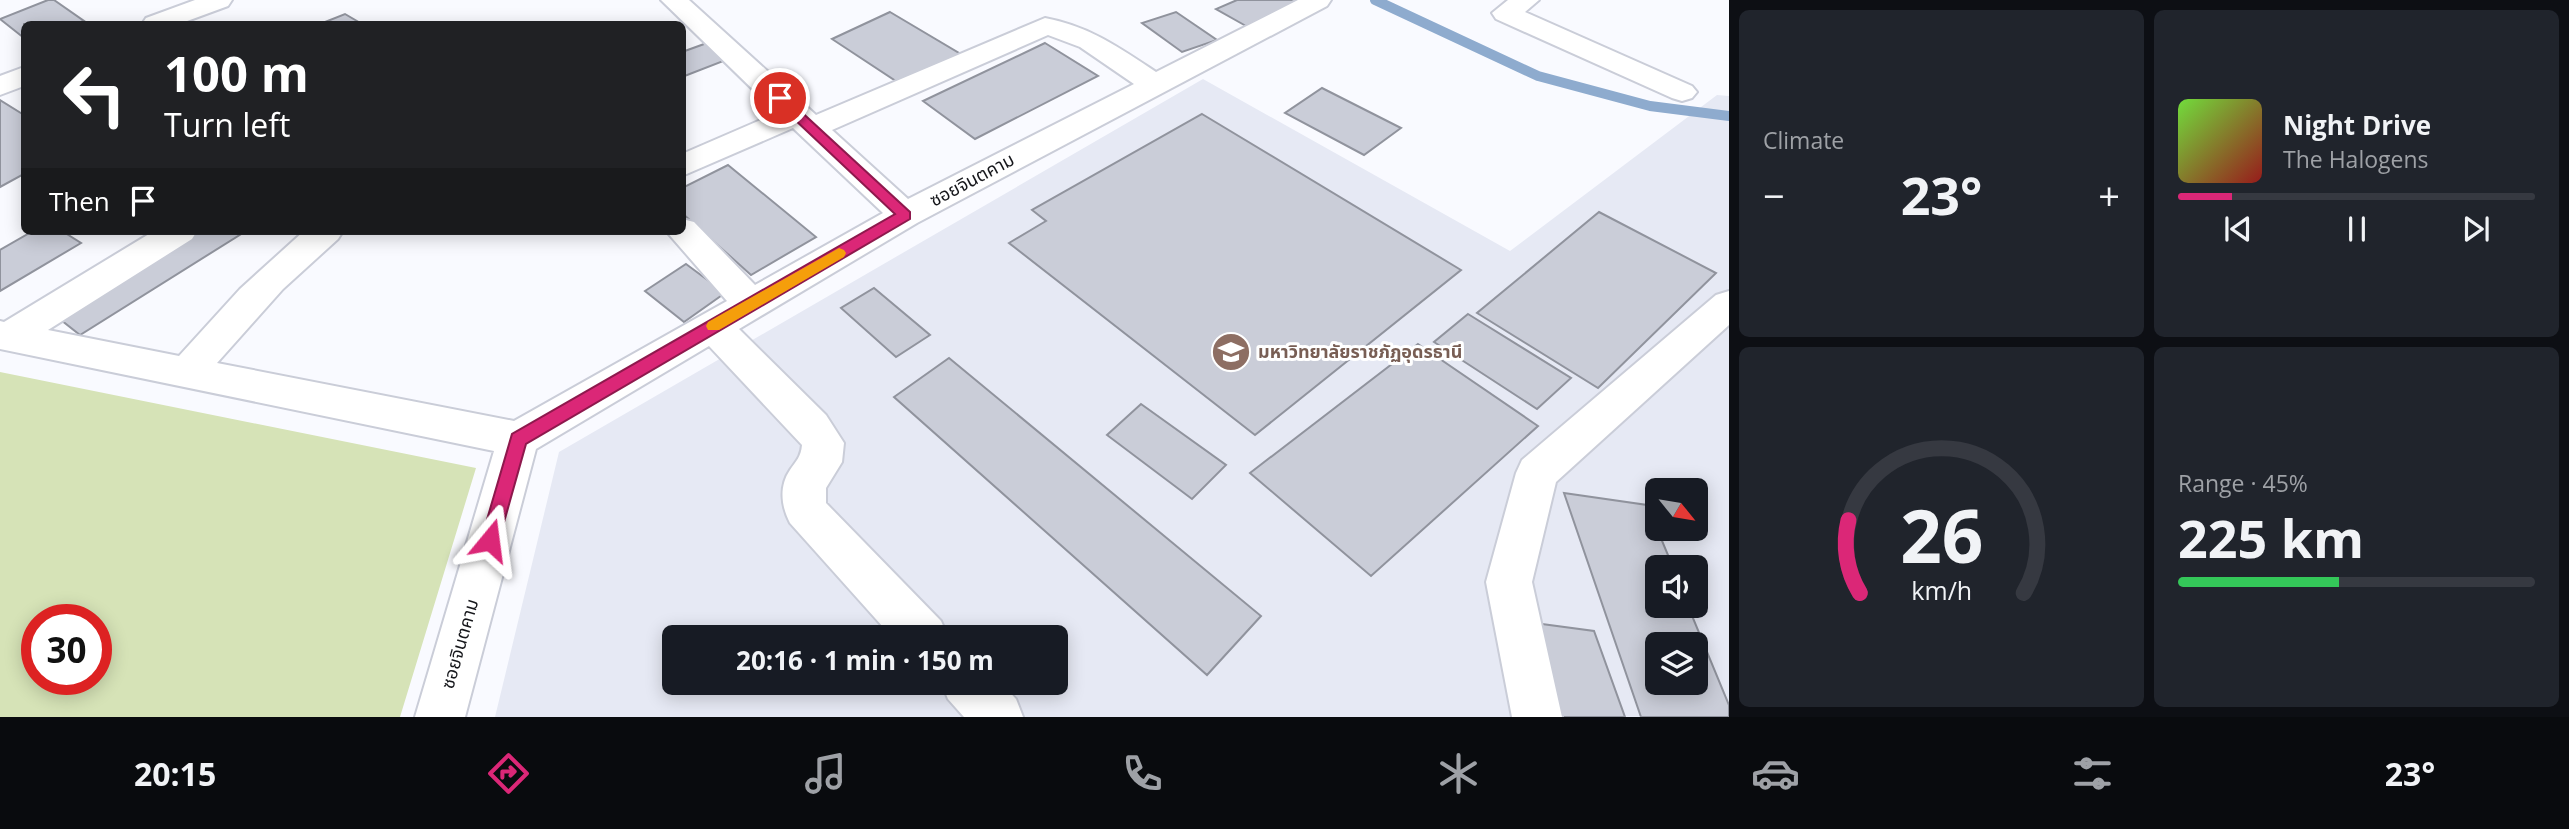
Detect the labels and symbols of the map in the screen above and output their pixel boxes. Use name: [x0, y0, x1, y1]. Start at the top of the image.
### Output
pin: [750, 68, 810, 128]
street label: ซอยจินตคาม: [925, 147, 1018, 211]
school or university icon: มหาวิทยาลัยราชภัฏอุดรธานี: [1210, 331, 1252, 373]
place label: มหาวิทยาลัยราชภัฏอุดรธานี: [1258, 339, 1462, 363]
north arrow: [1645, 478, 1708, 541]
position arrow: [453, 503, 527, 577]
street label: ซอยจินตคาม: [435, 596, 483, 691]
speed limit sign: 30: [21, 604, 112, 695]

